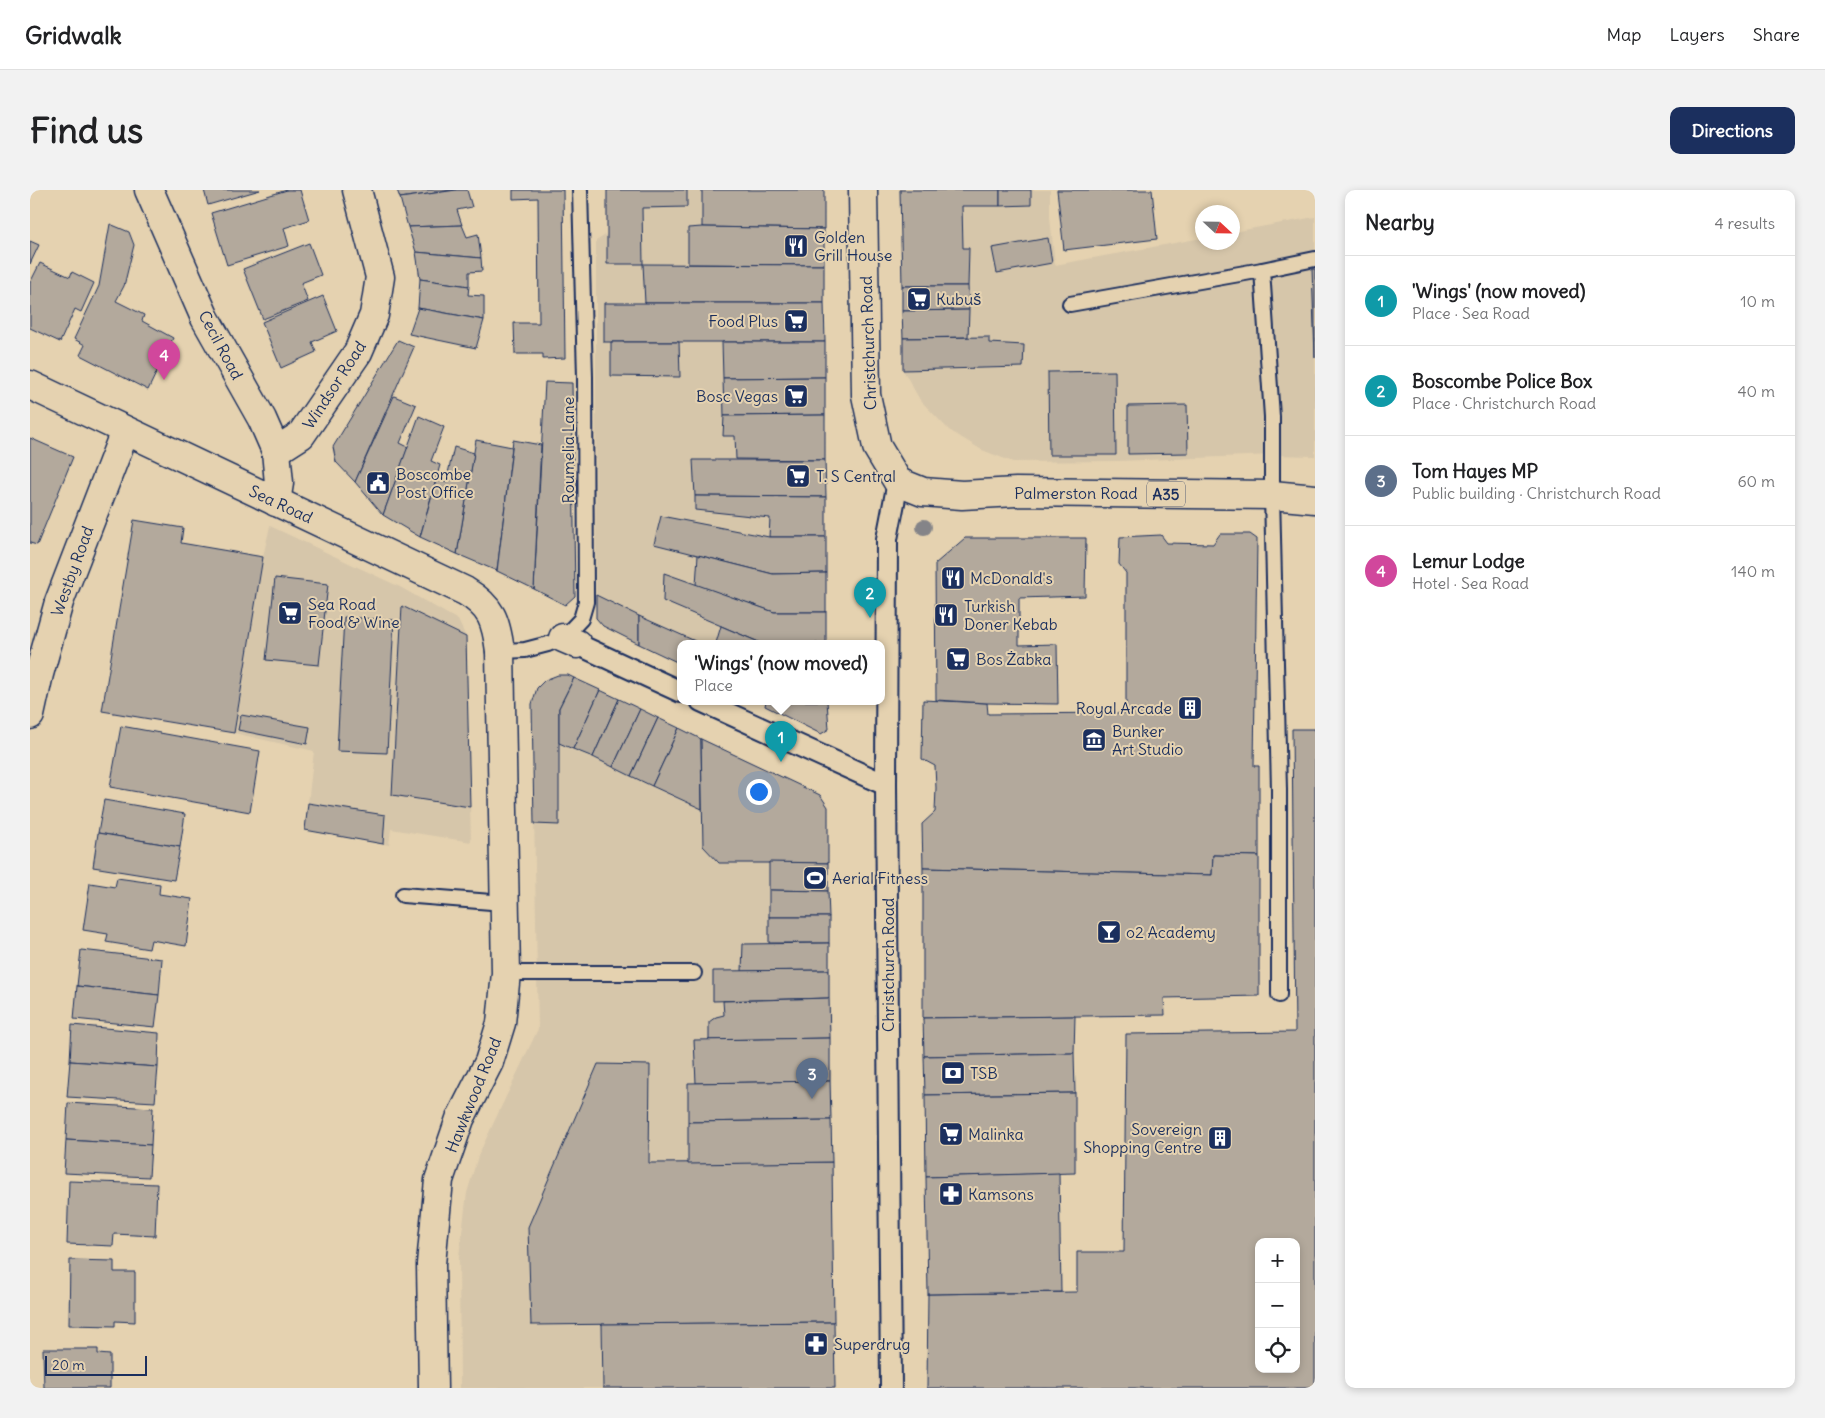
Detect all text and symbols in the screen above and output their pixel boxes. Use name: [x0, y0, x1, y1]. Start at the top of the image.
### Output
text: Gridwalk: [25, 20, 122, 50]
text: Map: [1606, 23, 1641, 46]
text: Layers: [1669, 23, 1725, 46]
text: Share: [1753, 23, 1800, 46]
button: Directions: [1670, 107, 1795, 154]
text: Find us: [30, 108, 143, 152]
north arrow: [1195, 205, 1240, 250]
text: Nearby: [1365, 209, 1435, 236]
text: 4 results: [1714, 213, 1775, 233]
place label: Golden Grill House: [814, 227, 892, 265]
restaurant icon: Golden Grill House: [783, 233, 809, 259]
street label: Christchurch Road: [856, 276, 880, 410]
text: 'Wings' (now moved): [1412, 279, 1586, 303]
supermarket icon: Kubuš: [906, 286, 932, 312]
place label: Kubuš: [936, 289, 981, 309]
text: 1: [1378, 291, 1384, 311]
text: 10 m: [1740, 291, 1775, 311]
text: Place · Sea Road: [1412, 303, 1530, 323]
street label: Cecil Road: [194, 307, 248, 383]
supermarket icon: Food Plus: [783, 308, 809, 334]
place label: Food Plus: [709, 311, 778, 331]
street label: Windsor Road: [298, 337, 370, 433]
pin: 4: [148, 339, 180, 380]
text: Boscombe Police Box: [1412, 369, 1592, 393]
text: 2: [1377, 381, 1385, 401]
text: 40 m: [1737, 381, 1775, 401]
supermarket icon: Bosc Vegas: [783, 383, 809, 409]
place label: Bosc Vegas: [696, 386, 778, 406]
text: Place · Christchurch Road: [1412, 393, 1596, 413]
street label: Roumelia Lane: [558, 397, 578, 503]
text: Tom Hayes MP: [1412, 459, 1538, 483]
supermarket icon: T. S Central: [785, 463, 811, 489]
place label: Boscombe Post Office: [396, 464, 474, 502]
place label: T. S Central: [816, 466, 896, 486]
public building icon: Boscombe Post Office: [365, 470, 391, 496]
text: 3: [1376, 471, 1386, 491]
text: 60 m: [1737, 471, 1775, 491]
street label: Sea Road: [246, 481, 316, 527]
road number: A35: [1147, 482, 1185, 506]
street label: Palmerston Road: [1014, 483, 1138, 503]
text: Public building · Christchurch Road: [1412, 483, 1661, 503]
street label: Westby Road: [46, 523, 98, 619]
text: Lemur Lodge: [1412, 549, 1525, 573]
text: 4: [1376, 561, 1386, 581]
text: 140 m: [1731, 561, 1775, 581]
restaurant icon: McDonald's: [940, 565, 966, 591]
place label: McDonald's: [970, 568, 1053, 588]
text: Hotel · Sea Road: [1412, 573, 1529, 593]
pin: 2: [854, 577, 886, 618]
place label: Sea Road Food & Wine: [308, 594, 400, 632]
place label: Turkish Doner Kebab: [964, 596, 1058, 634]
supermarket icon: Sea Road Food & Wine: [277, 600, 303, 626]
restaurant icon: Turkish Doner Kebab: [933, 602, 959, 628]
popup: [677, 640, 885, 705]
supermarket icon: Bos Żabka: [945, 646, 971, 672]
place label: Bos Żabka: [976, 649, 1052, 669]
text: 'Wings' (now moved): [694, 651, 868, 675]
text: Place: [694, 675, 733, 695]
building icon: Royal Arcade: [1177, 695, 1203, 721]
place label: Royal Arcade: [1076, 698, 1172, 718]
pin: 1: [765, 721, 797, 762]
place label: Bunker Art Studio: [1112, 721, 1183, 759]
museum icon: Bunker Art Studio: [1081, 727, 1107, 753]
your location: [746, 779, 772, 805]
sports icon: Aerial Fitness: [802, 865, 828, 891]
place label: Aerial Fitness: [832, 868, 928, 888]
street label: Christchurch Road: [878, 898, 898, 1032]
bar icon: o2 Academy: [1096, 919, 1122, 945]
place label: o2 Academy: [1126, 922, 1216, 942]
street label: Hawkwood Road: [441, 1034, 505, 1156]
pin: 3: [796, 1058, 828, 1099]
bank icon: TSB: [940, 1060, 966, 1086]
place label: TSB: [970, 1063, 998, 1083]
place label: Sovereign Shopping Centre: [1083, 1119, 1202, 1157]
supermarket icon: Malinka: [938, 1121, 964, 1147]
place label: Malinka: [968, 1124, 1024, 1144]
building icon: Sovereign Shopping Centre: [1207, 1125, 1233, 1151]
pharmacy icon: Kamsons: [938, 1181, 964, 1207]
place label: Kamsons: [968, 1184, 1034, 1204]
map controls: [1255, 1238, 1300, 1373]
button: +: [1255, 1238, 1300, 1283]
button: −: [1255, 1283, 1300, 1328]
button: locate: [1255, 1328, 1300, 1373]
pharmacy icon: Superdrug: [803, 1331, 829, 1357]
place label: Superdrug: [834, 1334, 910, 1354]
scale bar: [45, 1353, 148, 1376]
text: 20 m: [52, 1356, 85, 1374]

